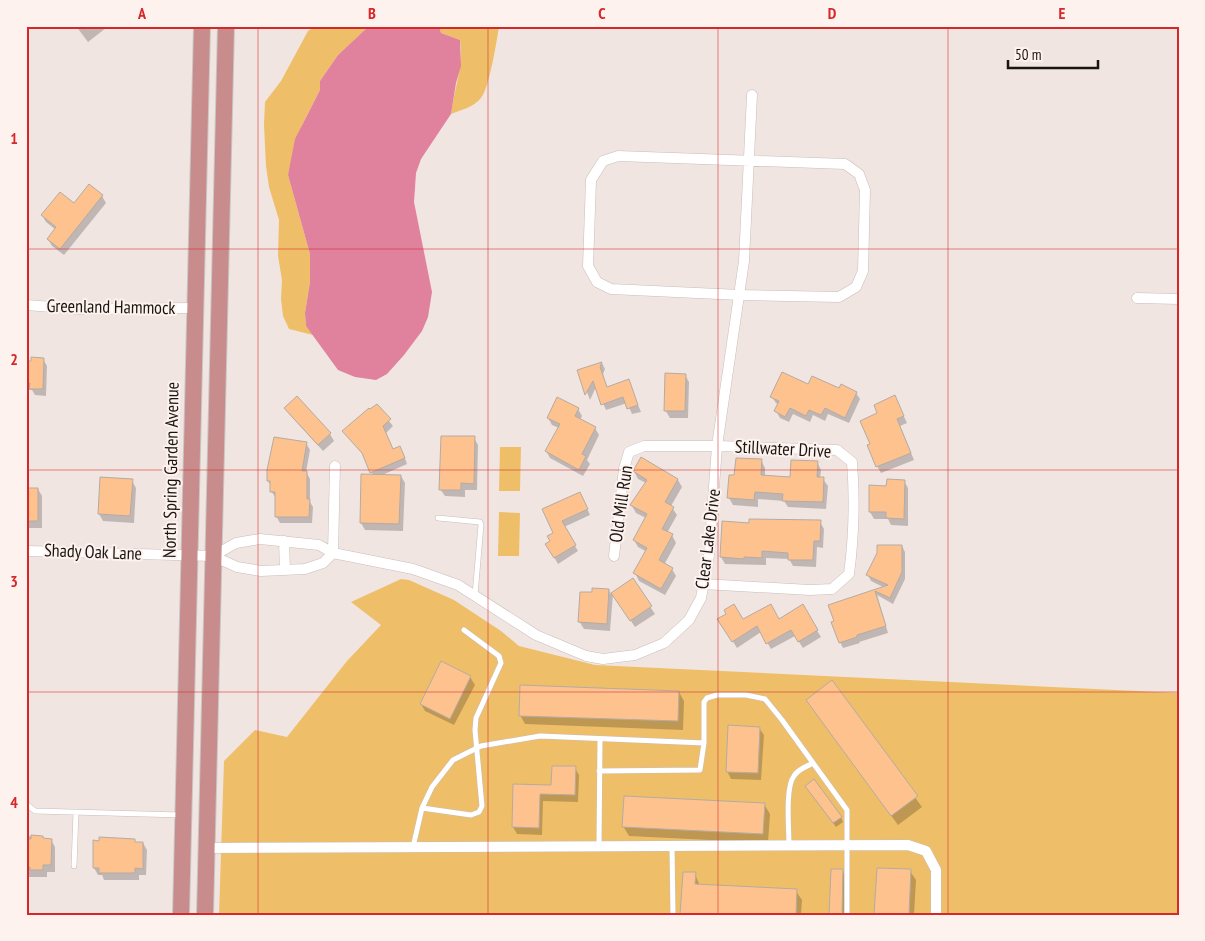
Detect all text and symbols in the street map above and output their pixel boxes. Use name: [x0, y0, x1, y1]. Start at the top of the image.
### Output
text: A: [137, 3, 147, 23]
text: B: [368, 3, 376, 23]
text: C: [598, 3, 606, 23]
text: D: [828, 3, 837, 23]
text: E: [1059, 3, 1066, 23]
scale bar: [1008, 38, 1098, 70]
text: 50 m: [1015, 45, 1041, 64]
text: 1: [10, 128, 18, 148]
street label: Greenland Hammock: [46, 294, 176, 319]
text: 2: [10, 349, 18, 369]
street label: North Spring Garden Avenue: [157, 382, 184, 558]
street label: Stillwater Drive: [734, 434, 832, 463]
street label: Old Mill Run: [604, 464, 637, 544]
street label: Clear Lake Drive: [690, 487, 725, 590]
street label: Shady Oak Lane: [44, 538, 142, 565]
text: 3: [10, 571, 18, 591]
text: 4: [10, 792, 18, 812]

